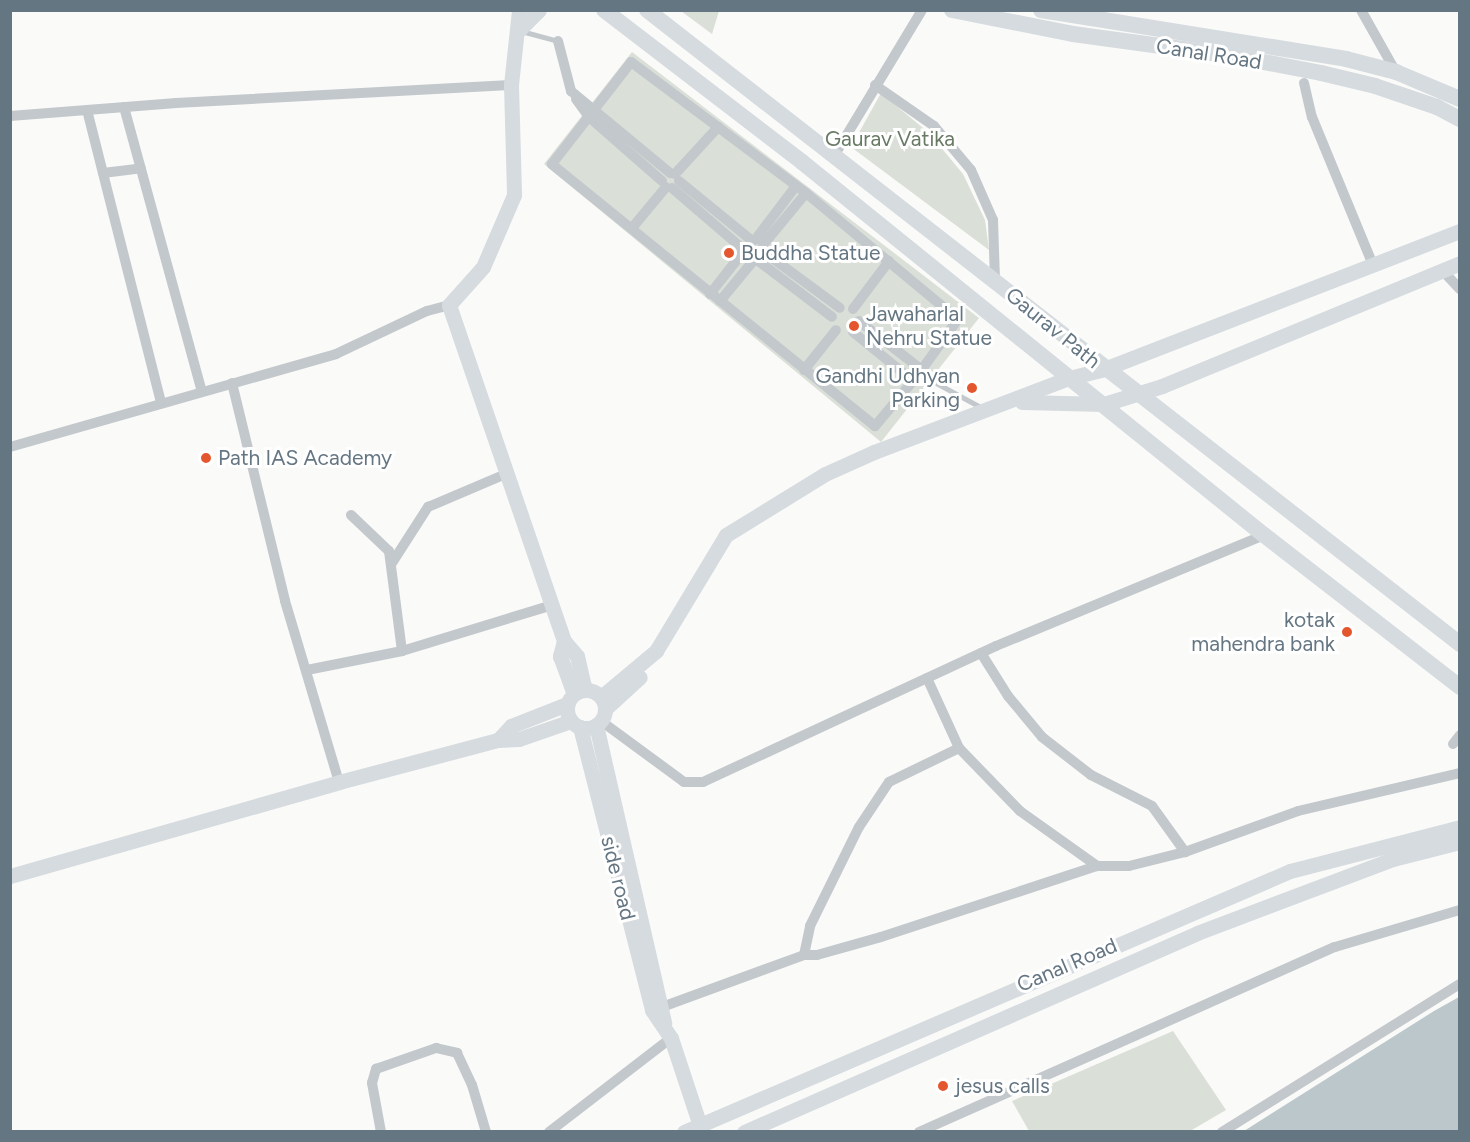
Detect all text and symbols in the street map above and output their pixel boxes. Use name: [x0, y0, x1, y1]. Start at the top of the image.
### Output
street label: Canal Road: [1154, 33, 1264, 75]
park label: Gaurav Vatika: [825, 126, 955, 152]
place label: Buddha Statue: [741, 240, 880, 266]
marker: Buddha Statue: [722, 246, 736, 260]
street label: Gaurav Path: [1001, 282, 1105, 374]
place label: Jawaharlal Nehru Statue: [866, 301, 992, 351]
marker: Jawaharlal Nehru Statue: [847, 319, 861, 333]
place label: Gandhi Udhyan Parking: [816, 363, 960, 413]
marker: Gandhi Udhyan Parking: [965, 381, 979, 395]
place label: Path IAS Academy: [218, 445, 392, 471]
marker: Path IAS Academy: [199, 451, 213, 465]
place label: kotak mahendra bank: [1191, 607, 1335, 657]
marker: kotak mahendra bank: [1340, 625, 1354, 639]
street label: side road: [595, 833, 641, 923]
street label: Canal Road: [1013, 933, 1121, 997]
place label: jesus calls: [955, 1073, 1050, 1099]
marker: jesus calls: [936, 1079, 950, 1093]

